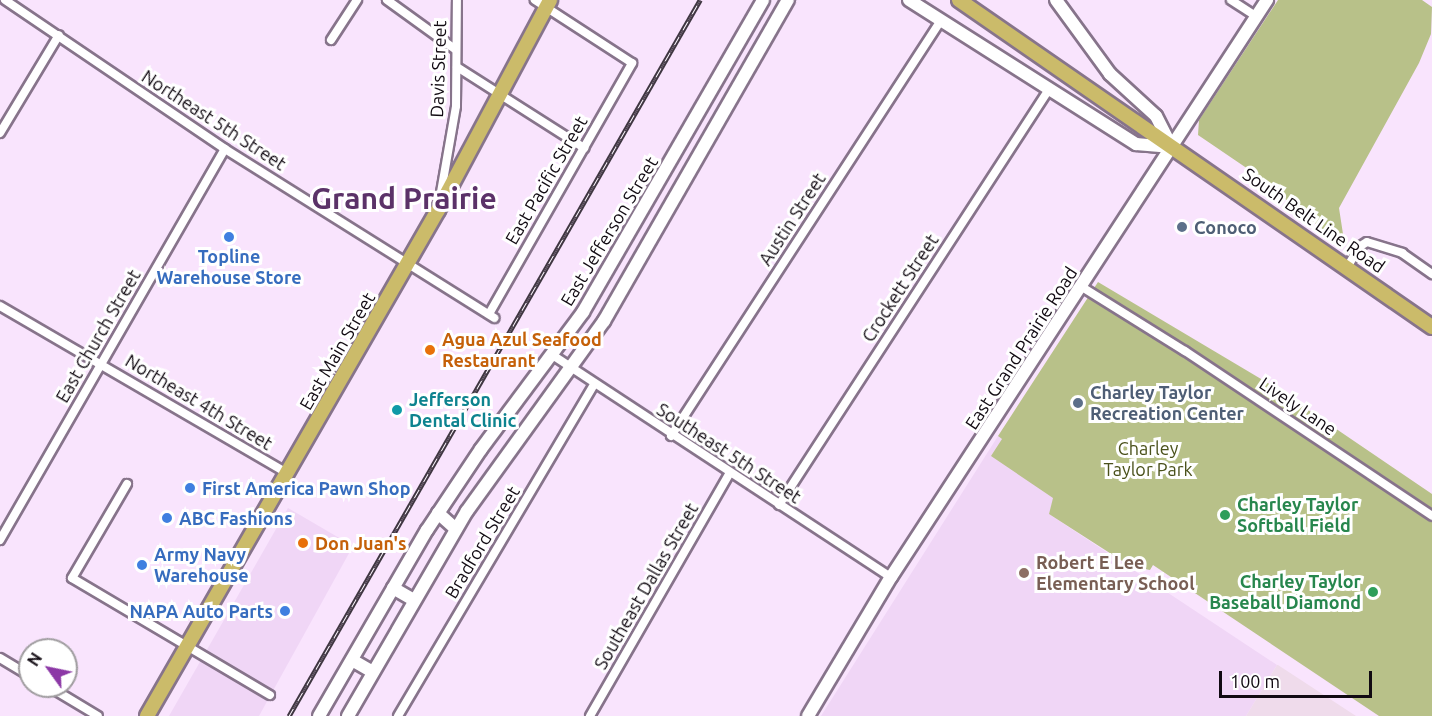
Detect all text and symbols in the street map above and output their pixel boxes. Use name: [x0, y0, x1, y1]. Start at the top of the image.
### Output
street label: Davis Street: [426, 20, 450, 118]
street label: Northeast 5th Street: [138, 65, 290, 175]
street label: East Pacific Street: [500, 112, 592, 248]
street label: East Jefferson Street: [556, 152, 662, 310]
street label: South Belt Line Road: [1239, 163, 1389, 277]
street label: Austin Street: [754, 169, 830, 269]
district label: Grand Prairie: [311, 180, 497, 216]
place label: Conoco: [1194, 216, 1257, 238]
marker: Conoco: [1175, 220, 1189, 234]
marker: Topline Warehouse Store: [222, 230, 236, 244]
street label: Crockett Street: [857, 230, 943, 346]
place label: Topline Warehouse Store: [156, 246, 302, 288]
street label: East Grand Prairie Road: [960, 263, 1082, 433]
street label: East Church Street: [51, 266, 145, 406]
street label: East Main Street: [295, 288, 379, 414]
place label: Agua Azul Seafood Restaurant: [442, 329, 602, 372]
marker: Agua Azul Seafood Restaurant: [423, 343, 437, 357]
street label: Northeast 4th Street: [122, 350, 276, 454]
street label: Lively Lane: [1255, 372, 1341, 440]
place label: Charley Taylor Recreation Center: [1090, 382, 1244, 424]
place label: Jefferson Dental Clinic: [409, 389, 516, 432]
marker: Charley Taylor Recreation Center: [1071, 396, 1085, 410]
street label: Southeast 5th Street: [653, 398, 805, 508]
marker: Jefferson Dental Clinic: [390, 403, 404, 417]
park label: Charley Taylor Park: [1103, 438, 1193, 480]
place label: First America Pawn Shop: [202, 477, 410, 499]
marker: First America Pawn Shop: [183, 481, 197, 495]
street label: Bradford Street: [440, 482, 524, 602]
place label: Charley Taylor Softball Field: [1237, 494, 1358, 536]
street label: Southeast Dallas Street: [589, 499, 703, 673]
place label: ABC Fashions: [179, 507, 293, 529]
marker: Charley Taylor Softball Field: [1218, 508, 1232, 522]
marker: ABC Fashions: [160, 511, 174, 525]
place label: Don Juan's: [315, 532, 407, 554]
marker: Don Juan's: [296, 536, 310, 550]
place label: Army Navy Warehouse: [154, 544, 249, 586]
place label: Robert E Lee Elementary School: [1036, 552, 1195, 594]
marker: Army Navy Warehouse: [135, 558, 149, 572]
marker: Robert E Lee Elementary School: [1017, 566, 1031, 580]
place label: Charley Taylor Baseball Diamond: [1209, 571, 1361, 614]
marker: Charley Taylor Baseball Diamond: [1366, 585, 1380, 599]
place label: NAPA Auto Parts: [129, 600, 273, 622]
marker: NAPA Auto Parts: [278, 604, 292, 618]
north arrow: [18, 638, 78, 698]
text: N: [24, 649, 45, 669]
scale bar: [1222, 659, 1375, 697]
text: 100 m: [1230, 671, 1280, 691]

